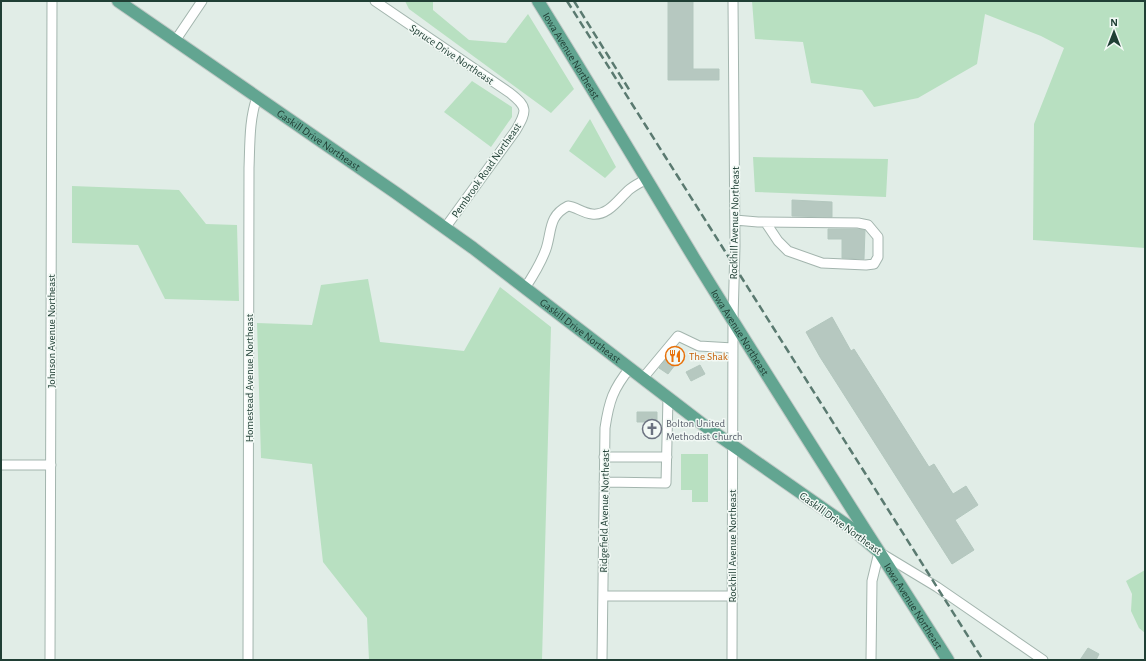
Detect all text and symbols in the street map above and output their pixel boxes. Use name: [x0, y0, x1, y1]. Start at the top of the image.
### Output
street label: Iowa Avenue Northeast: [540, 11, 602, 101]
north arrow: [1094, 12, 1134, 52]
text: N: [1110, 17, 1118, 28]
street label: Spruce Drive Northeast: [408, 22, 496, 87]
street label: Gaskill Drive Northeast: [275, 108, 363, 173]
street label: Pembrook Road Northeast: [450, 121, 523, 220]
street label: Rockhill Avenue Northeast: [728, 166, 741, 280]
street label: Johnson Avenue Northeast: [46, 274, 57, 388]
street label: Iowa Avenue Northeast: [709, 287, 771, 378]
street label: Gaskill Drive Northeast: [538, 297, 623, 366]
street label: Homestead Avenue Northeast: [244, 313, 255, 442]
restaurant icon: The Shak: [664, 345, 686, 367]
place label: The Shak: [689, 351, 728, 362]
church icon: Bolton United Methodist Church: [641, 418, 663, 440]
place label: Bolton United Methodist Church: [666, 418, 742, 442]
street label: Ridgefield Avenue Northeast: [598, 449, 611, 573]
street label: Rockhill Avenue Northeast: [727, 489, 738, 602]
street label: Gaskill Drive Northeast: [798, 490, 884, 557]
street label: Iowa Avenue Northeast: [882, 561, 945, 651]

